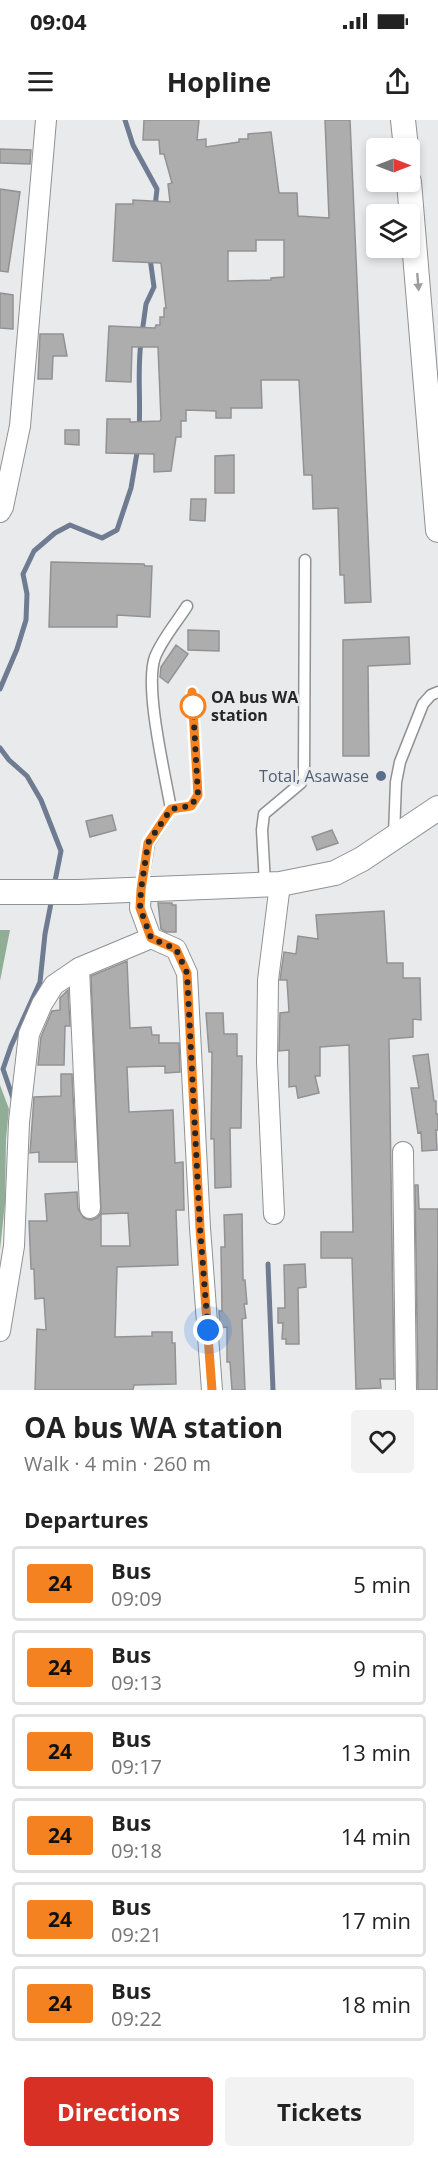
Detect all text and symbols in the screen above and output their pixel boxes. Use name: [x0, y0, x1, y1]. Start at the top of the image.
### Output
text: 09:04: [30, 6, 87, 36]
text: Hopline: [167, 63, 271, 100]
icon: menu: [24, 65, 57, 98]
icon: share: [381, 65, 414, 98]
north arrow: [366, 138, 420, 192]
map controls: [366, 138, 420, 258]
button: layers: [366, 204, 420, 258]
one-way arrow: [413, 272, 423, 291]
place label: OA bus WA station: [211, 686, 299, 726]
marker: OA bus WA station: [180, 693, 206, 719]
place label: Total, Asawase: [259, 765, 369, 787]
marker: Total, Asawase: [374, 769, 388, 783]
your location: [193, 1315, 223, 1345]
text: OA bus WA station: [24, 1408, 283, 1446]
button: heart: [351, 1410, 414, 1473]
text: Walk · 4 min · 260 m: [24, 1450, 211, 1477]
text: Departures: [24, 1504, 148, 1534]
text: Bus: [111, 1555, 151, 1585]
text: 24: [48, 1569, 72, 1597]
text: 5 min: [353, 1569, 411, 1599]
text: 09:09: [111, 1585, 162, 1612]
text: Bus: [111, 1639, 151, 1669]
text: 24: [48, 1653, 72, 1681]
text: 9 min: [353, 1653, 411, 1683]
text: 09:13: [111, 1669, 162, 1696]
text: Bus: [111, 1723, 151, 1753]
text: 24: [48, 1737, 72, 1765]
text: 13 min: [341, 1737, 411, 1767]
text: 09:17: [111, 1753, 162, 1780]
text: Bus: [111, 1807, 151, 1837]
text: 24: [48, 1821, 72, 1849]
text: 14 min: [341, 1821, 411, 1851]
text: 09:18: [111, 1837, 162, 1864]
text: Bus: [111, 1891, 151, 1921]
text: 24: [48, 1905, 72, 1933]
text: 17 min: [341, 1905, 411, 1935]
text: 09:21: [111, 1921, 162, 1948]
text: Bus: [111, 1975, 151, 2005]
text: 24: [48, 1989, 72, 2017]
text: 18 min: [341, 1989, 411, 2019]
text: 09:22: [111, 2005, 162, 2032]
button: Directions: [24, 2077, 213, 2146]
button: Tickets: [225, 2077, 414, 2146]

